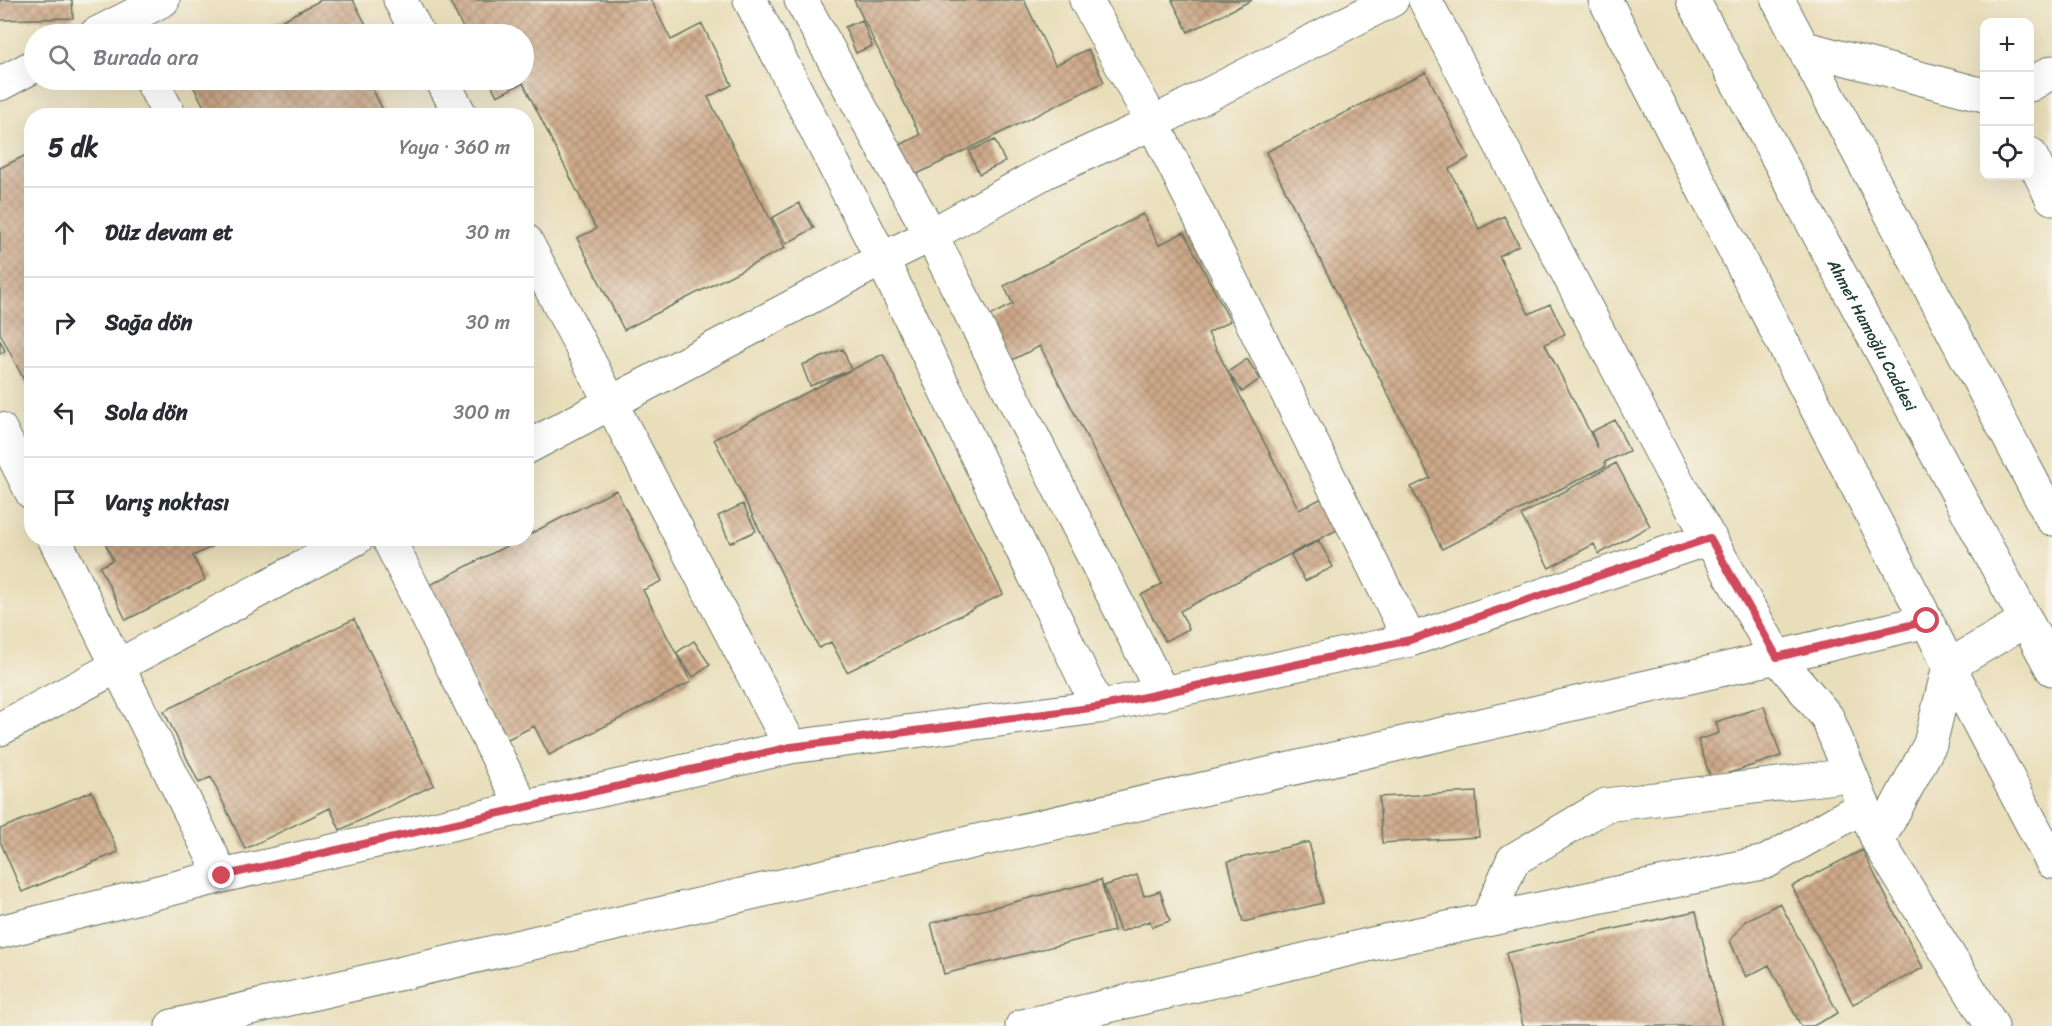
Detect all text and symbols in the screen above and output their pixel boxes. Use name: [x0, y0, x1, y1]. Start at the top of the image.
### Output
map controls: [1980, 18, 2034, 180]
button: +: [1980, 18, 2034, 72]
search box: [24, 24, 534, 90]
text: Burada ara: [93, 38, 198, 77]
icon: search: [45, 41, 78, 74]
button: −: [1980, 72, 2034, 126]
text: 5 dk: [48, 124, 98, 170]
button: locate: [1980, 126, 2034, 180]
text: Yaya · 360 m: [399, 130, 510, 165]
text: Düz devam et: [105, 213, 233, 252]
text: 30 m: [466, 215, 510, 250]
icon: ahead: [48, 216, 81, 249]
street label: Ahmet Hamoğlu Caddesi: [1819, 253, 1925, 417]
text: Sağa dön: [105, 303, 192, 342]
text: 30 m: [466, 305, 510, 340]
icon: right: [48, 306, 81, 339]
text: Sola dön: [105, 393, 188, 432]
text: 300 m: [453, 395, 510, 430]
icon: left: [48, 396, 81, 429]
text: Varış noktası: [105, 483, 229, 522]
icon: arrive: [48, 486, 81, 519]
route start: [1913, 607, 1939, 633]
route end: [208, 862, 234, 888]

